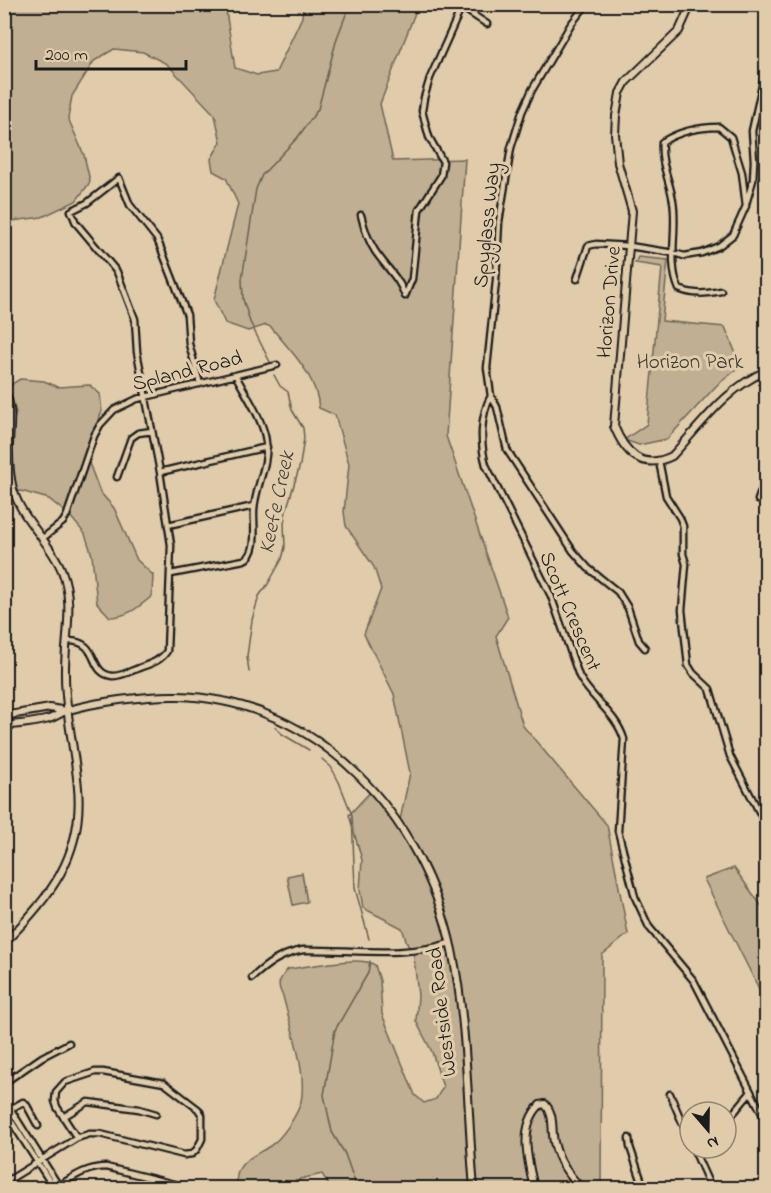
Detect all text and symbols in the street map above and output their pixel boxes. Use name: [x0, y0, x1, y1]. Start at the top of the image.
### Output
scale bar: [36, 33, 186, 71]
text: 200 m: [45, 43, 88, 69]
street label: Spyglass Way: [466, 161, 511, 290]
street label: Horizon Drive: [590, 244, 630, 360]
street label: Spland Road: [129, 344, 246, 400]
park label: Horizon Park: [637, 348, 744, 378]
water label: Keefe Creek: [251, 447, 305, 557]
street label: Scott Crescent: [530, 547, 608, 676]
street label: Westside Road: [420, 945, 466, 1078]
north arrow: [678, 1100, 738, 1160]
text: N: [703, 1129, 722, 1155]

